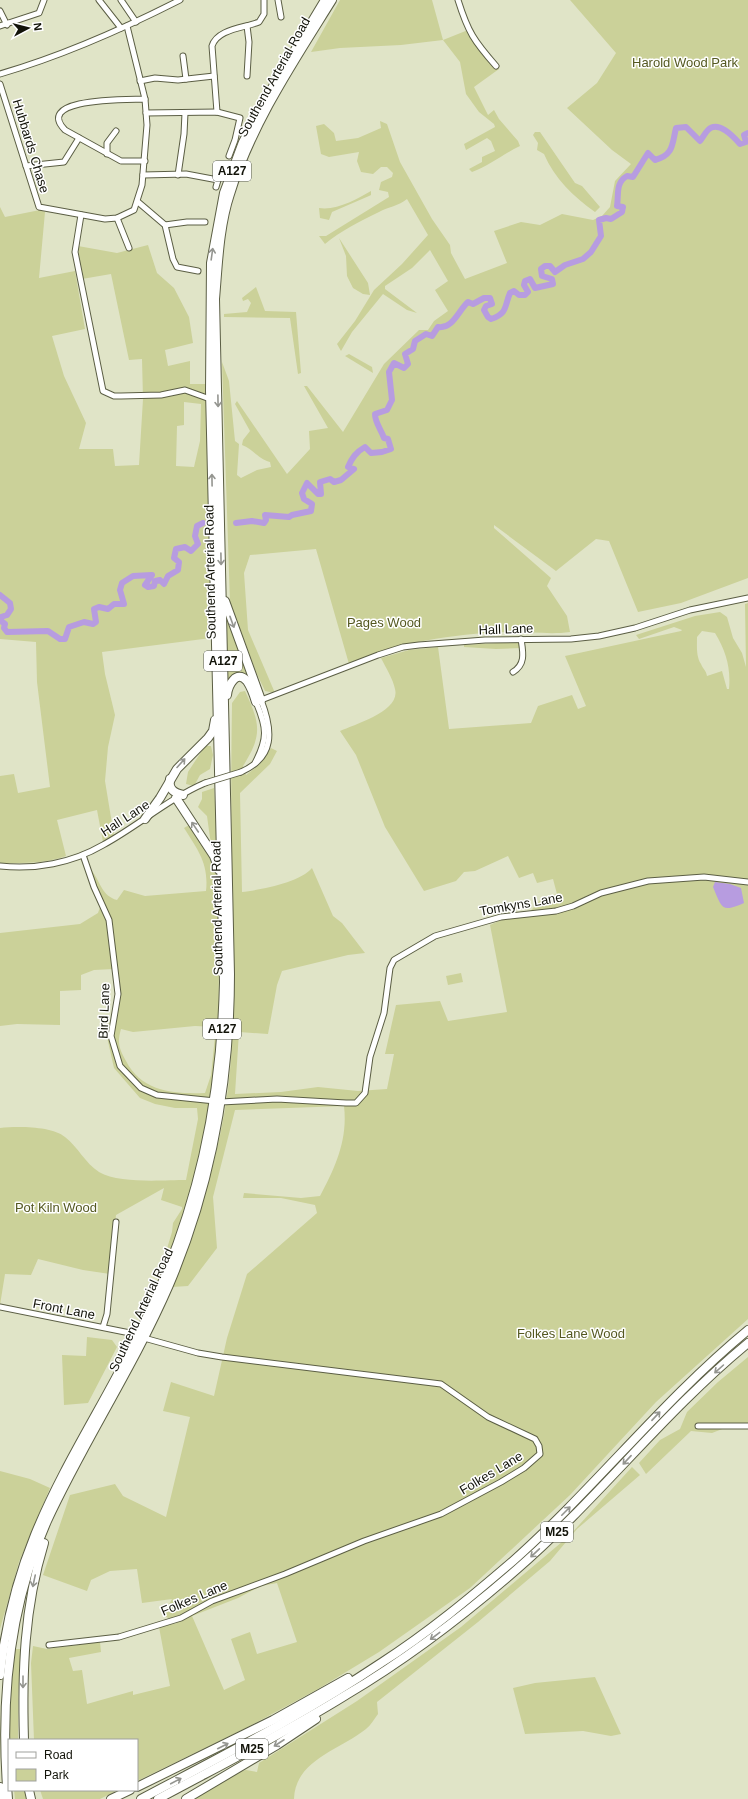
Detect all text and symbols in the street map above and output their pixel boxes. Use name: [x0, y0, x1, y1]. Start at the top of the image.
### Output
north arrow: [8, 8, 48, 48]
street label: Southend Arterial Road: [235, 15, 313, 139]
text: N: [31, 22, 44, 32]
park label: Harold Wood Park: [632, 55, 738, 70]
street label: Hubbards Chase: [10, 97, 52, 195]
road number: A127: [213, 161, 251, 181]
one-way arrow: [208, 248, 216, 261]
one-way arrow: [214, 394, 221, 407]
one-way arrow: [208, 474, 216, 487]
street label: Southend Arterial Road: [201, 505, 219, 639]
one-way arrow: [217, 552, 225, 565]
park label: Pages Wood: [347, 615, 421, 630]
one-way arrow: [229, 616, 237, 628]
street label: Hall Lane: [478, 621, 534, 637]
road number: A127: [204, 651, 242, 671]
one-way arrow: [177, 758, 186, 768]
street label: Hall Lane: [98, 797, 152, 839]
one-way arrow: [191, 822, 199, 833]
street label: Southend Arterial Road: [208, 841, 226, 975]
street label: Tomkyns Lane: [478, 889, 564, 919]
street label: Bird Lane: [96, 983, 112, 1039]
road number: A127: [203, 1019, 241, 1039]
park label: Pot Kiln Wood: [15, 1200, 97, 1215]
street label: Southend Arterial Road: [106, 1246, 176, 1374]
street label: Front Lane: [32, 1296, 96, 1322]
park label: Folkes Lane Wood: [517, 1326, 625, 1341]
one-way arrow: [713, 1364, 724, 1373]
one-way arrow: [651, 1411, 660, 1421]
street label: Folkes Lane: [457, 1448, 525, 1498]
one-way arrow: [622, 1455, 631, 1466]
one-way arrow: [561, 1506, 571, 1516]
road number: M25: [541, 1522, 573, 1542]
one-way arrow: [530, 1548, 540, 1558]
one-way arrow: [29, 1575, 37, 1588]
street label: Folkes Lane: [158, 1577, 230, 1619]
one-way arrow: [430, 1631, 441, 1640]
one-way arrow: [19, 1675, 27, 1688]
legend: [8, 1739, 138, 1791]
road number: M25: [236, 1739, 268, 1759]
one-way arrow: [273, 1740, 285, 1748]
one-way arrow: [217, 1741, 229, 1749]
text: Road: [44, 1748, 73, 1762]
text: Park: [44, 1768, 70, 1782]
one-way arrow: [169, 1776, 181, 1784]

